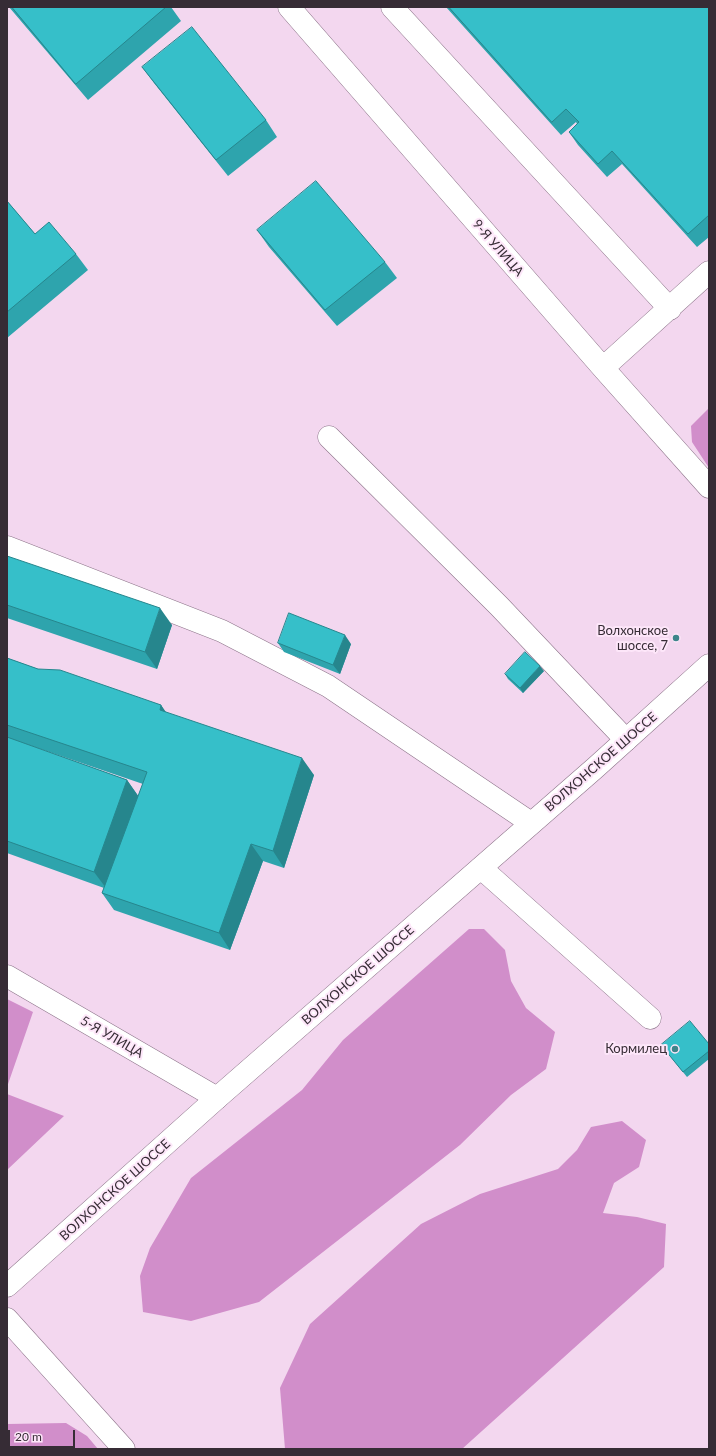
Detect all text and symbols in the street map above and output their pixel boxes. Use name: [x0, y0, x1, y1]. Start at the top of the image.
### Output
street label: 9-Я УЛИЦА: [469, 216, 527, 280]
place label: Волхонское шоссе, 7: [597, 623, 668, 654]
marker: Волхонское шоссе, 7: [671, 633, 681, 643]
street label: ВОЛХОНСКОЕ ШОССЕ: [542, 709, 660, 815]
street label: ВОЛХОНСКОЕ ШОССЕ: [299, 922, 417, 1028]
street label: 5-Я УЛИЦА: [78, 1013, 146, 1061]
place label: Кормилец: [605, 1041, 667, 1057]
marker: Кормилец: [670, 1044, 680, 1054]
street label: ВОЛХОНСКОЕ ШОССЕ: [56, 1136, 174, 1244]
scale bar: [10, 1422, 77, 1448]
text: 20 m: [15, 1429, 42, 1444]

